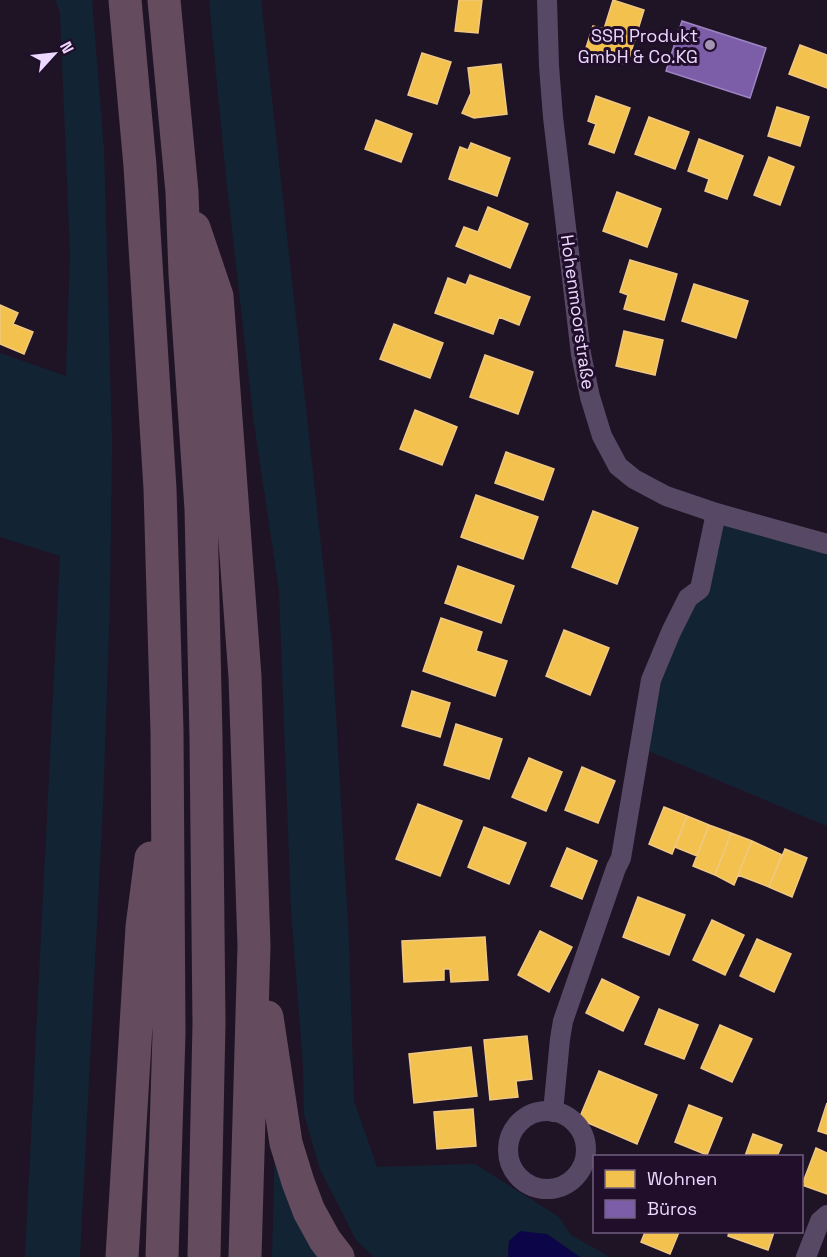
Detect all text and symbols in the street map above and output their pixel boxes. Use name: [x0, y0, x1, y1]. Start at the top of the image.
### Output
north arrow: [24, 24, 84, 84]
place label: SSR Produkt GmbH & Co.KG: [578, 24, 698, 68]
text: N: [55, 38, 79, 57]
marker: SSR Produkt GmbH & Co.KG: [703, 38, 717, 52]
street label: Hohenmoorstraße: [556, 233, 600, 391]
legend: [593, 1155, 803, 1233]
text: Wohnen: [647, 1167, 717, 1190]
text: Büros: [647, 1197, 697, 1220]

